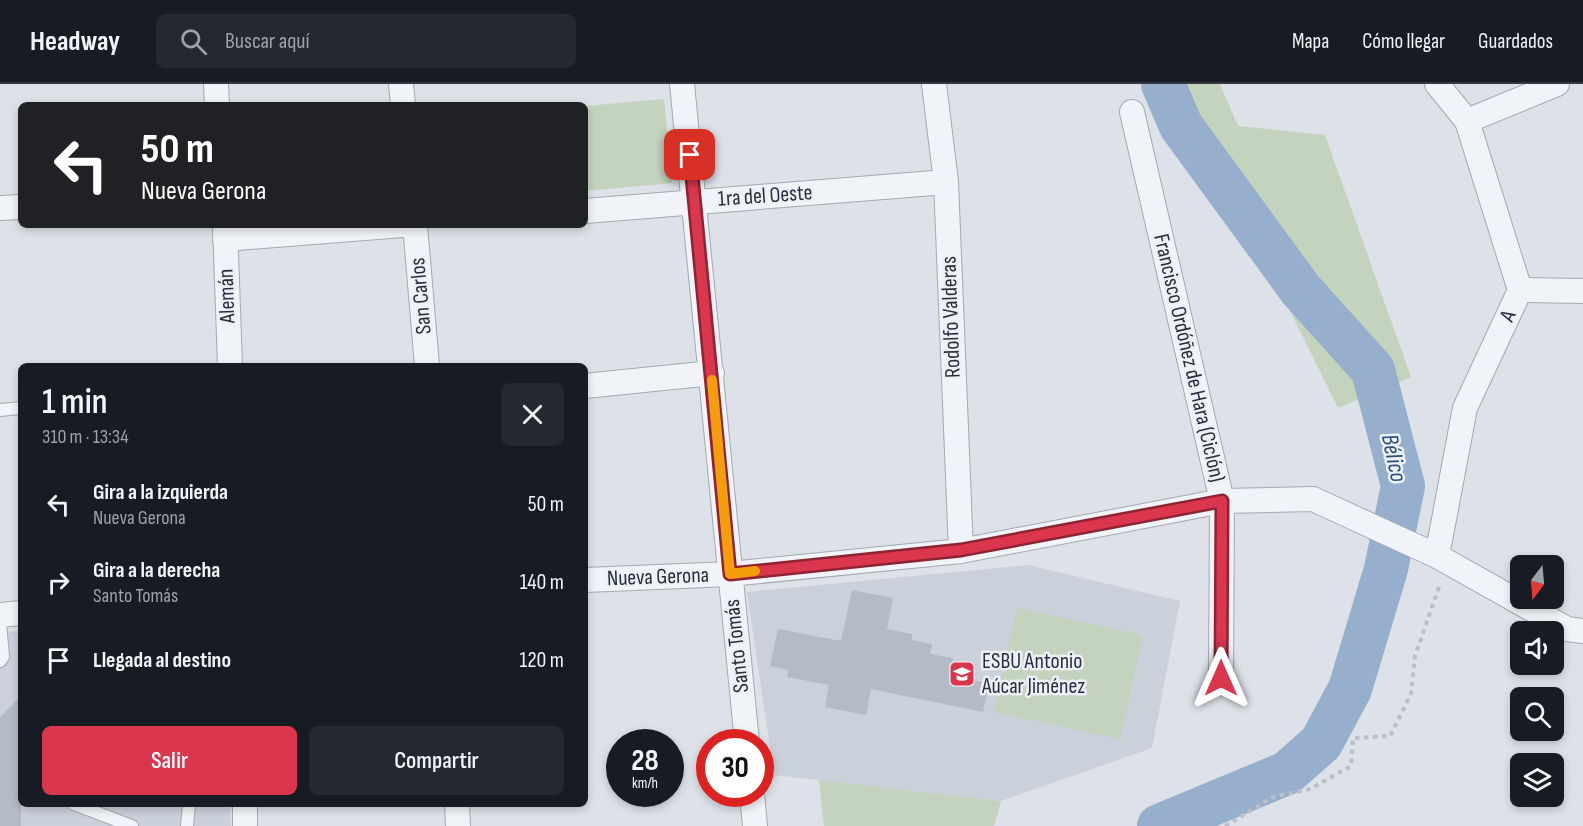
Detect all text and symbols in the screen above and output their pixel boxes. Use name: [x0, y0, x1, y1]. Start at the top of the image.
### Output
search box: [156, 14, 576, 68]
text: Headway: [30, 25, 120, 58]
icon: search: [177, 25, 210, 58]
text: Buscar aquí: [225, 28, 310, 55]
text: Mapa: [1292, 29, 1329, 54]
text: Cómo llegar: [1362, 29, 1445, 54]
text: Guardados: [1478, 29, 1553, 54]
text: 50 m: [141, 124, 214, 175]
icon: left: [42, 126, 120, 204]
pin: [664, 129, 715, 180]
icon: arrive: [673, 138, 706, 171]
text: Nueva Gerona: [141, 175, 266, 207]
street label: 1ra del Oeste: [717, 179, 813, 213]
street label: Francisco Ordóñez de Hara (Ciclón): [1147, 231, 1231, 485]
street label: Rodolfo Valderas: [935, 255, 967, 378]
street label: San Carlos: [404, 256, 438, 336]
street label: Alemán: [213, 268, 241, 325]
street label: A: [1493, 306, 1522, 327]
text: 1 min: [42, 381, 107, 424]
button: close: [501, 383, 564, 446]
text: 310 m · 13:34: [42, 425, 129, 449]
water label: Bélico: [1375, 431, 1413, 485]
text: Gira a la izquierda: [93, 479, 228, 506]
icon: left: [42, 488, 75, 521]
text: 50 m: [528, 491, 564, 518]
text: Nueva Gerona: [93, 506, 186, 530]
north arrow: [1510, 555, 1564, 609]
map controls: [1510, 555, 1564, 807]
text: Gira a la derecha: [93, 557, 220, 584]
street label: Nueva Gerona: [607, 562, 709, 592]
icon: right: [42, 566, 75, 599]
text: 140 m: [520, 569, 564, 596]
text: Santo Tomás: [93, 584, 178, 608]
street label: Santo Tomás: [719, 598, 755, 694]
button: sound: [1510, 621, 1564, 675]
icon: arrive: [42, 644, 75, 677]
position arrow: [1189, 646, 1253, 710]
text: Llegada al destino: [93, 647, 231, 674]
text: 120 m: [520, 647, 564, 674]
place label: ESBU Antonio Aúcar Jiménez: [981, 648, 1085, 700]
school or university icon: ESBU Antonio Aúcar Jiménez: [947, 659, 977, 689]
button: search: [1510, 687, 1564, 741]
button: Salir: [42, 726, 297, 795]
button: Compartir: [309, 726, 564, 795]
speed limit sign: 30: [696, 729, 774, 807]
text: 28: [631, 743, 659, 779]
button: layers: [1510, 753, 1564, 807]
text: km/h: [632, 774, 658, 793]

